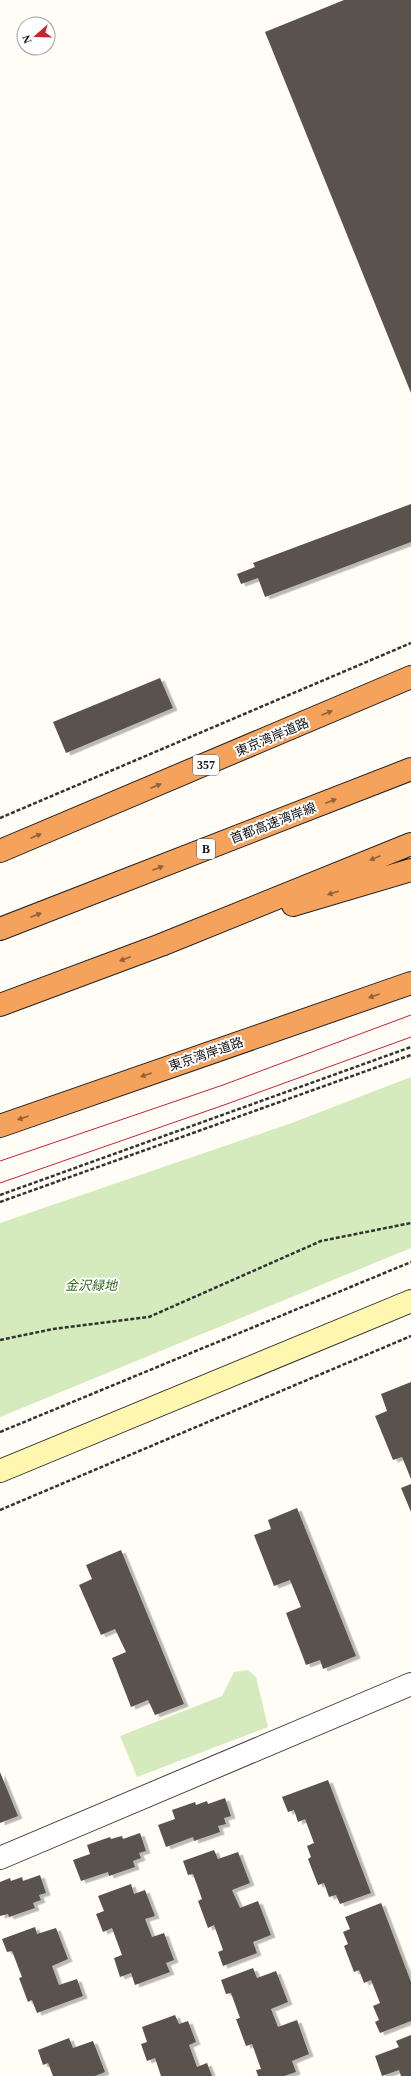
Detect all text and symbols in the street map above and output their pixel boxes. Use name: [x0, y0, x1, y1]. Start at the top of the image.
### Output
north arrow: [16, 16, 56, 56]
text: N: [20, 34, 34, 45]
one-way arrow: [322, 710, 333, 716]
street label: 東京湾岸道路: [233, 715, 311, 759]
road number: 357: [193, 755, 219, 775]
one-way arrow: [150, 782, 162, 789]
one-way arrow: [325, 797, 337, 803]
street label: 首都高速湾岸線: [228, 800, 318, 846]
one-way arrow: [30, 832, 42, 839]
road number: B: [197, 839, 215, 859]
one-way arrow: [368, 856, 380, 862]
one-way arrow: [152, 865, 163, 871]
one-way arrow: [327, 890, 339, 896]
one-way arrow: [31, 912, 43, 918]
one-way arrow: [118, 956, 130, 962]
one-way arrow: [368, 993, 380, 999]
street label: 東京湾岸道路: [167, 1034, 245, 1074]
one-way arrow: [139, 1073, 151, 1079]
one-way arrow: [16, 1115, 28, 1121]
park label: 金沢緑地: [65, 1278, 119, 1293]

